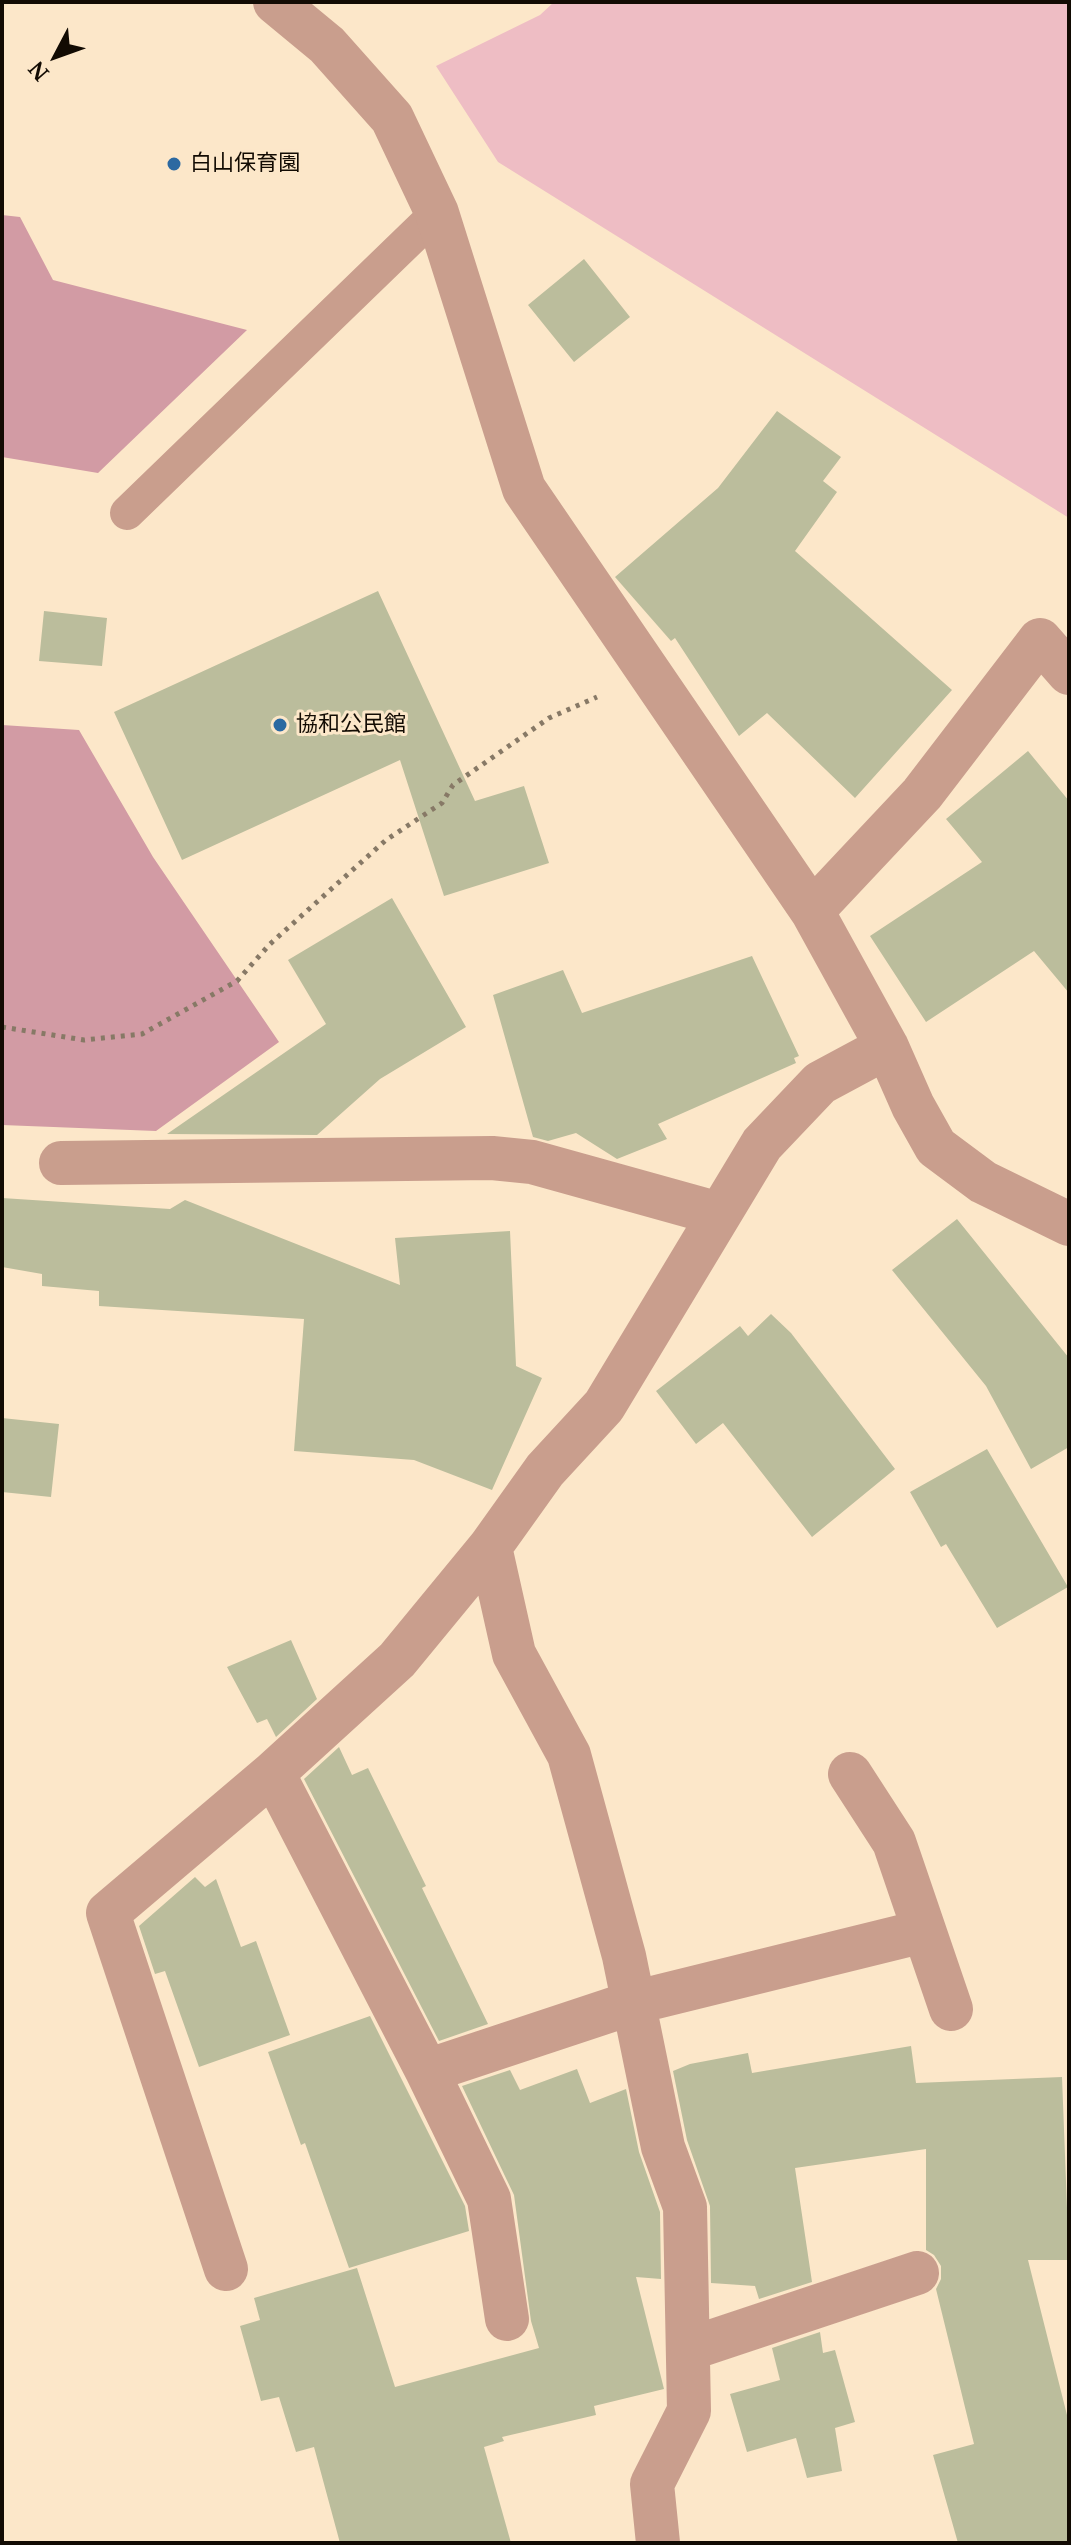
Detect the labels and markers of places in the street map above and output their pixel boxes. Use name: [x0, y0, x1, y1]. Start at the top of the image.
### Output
place label: 白山保育園: [190, 151, 300, 177]
marker: 白山保育園: [165, 155, 183, 173]
place label: 協和公民館: [296, 712, 406, 738]
marker: 協和公民館: [271, 716, 289, 734]

